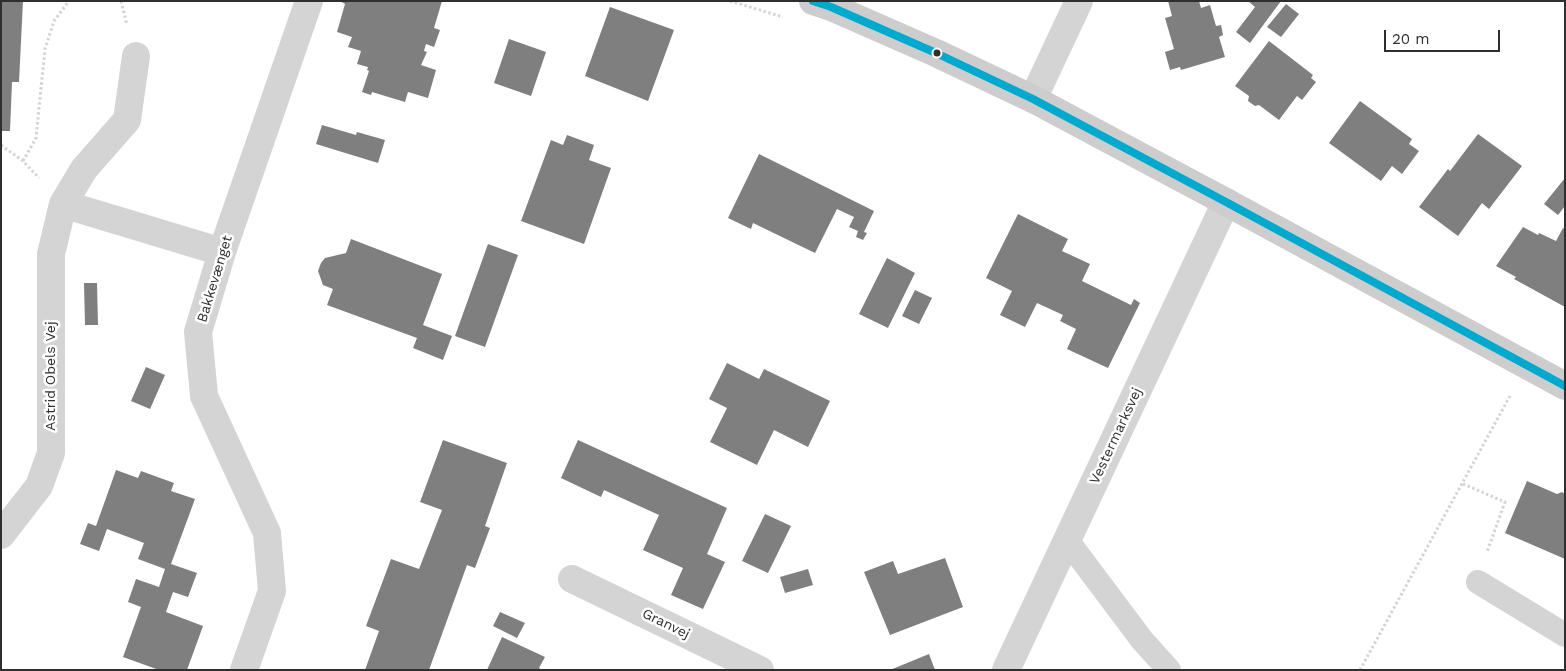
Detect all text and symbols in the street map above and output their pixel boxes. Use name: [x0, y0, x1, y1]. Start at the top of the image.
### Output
scale bar: [1386, 20, 1502, 52]
text: 20 m: [1392, 30, 1430, 48]
unlabelled marker: [932, 48, 942, 58]
street label: Bakkevænget: [194, 233, 236, 325]
street label: Astrid Obels Vej: [43, 321, 59, 431]
street label: Vestermarksvej: [1086, 385, 1146, 487]
street label: Granvej: [639, 605, 693, 643]

